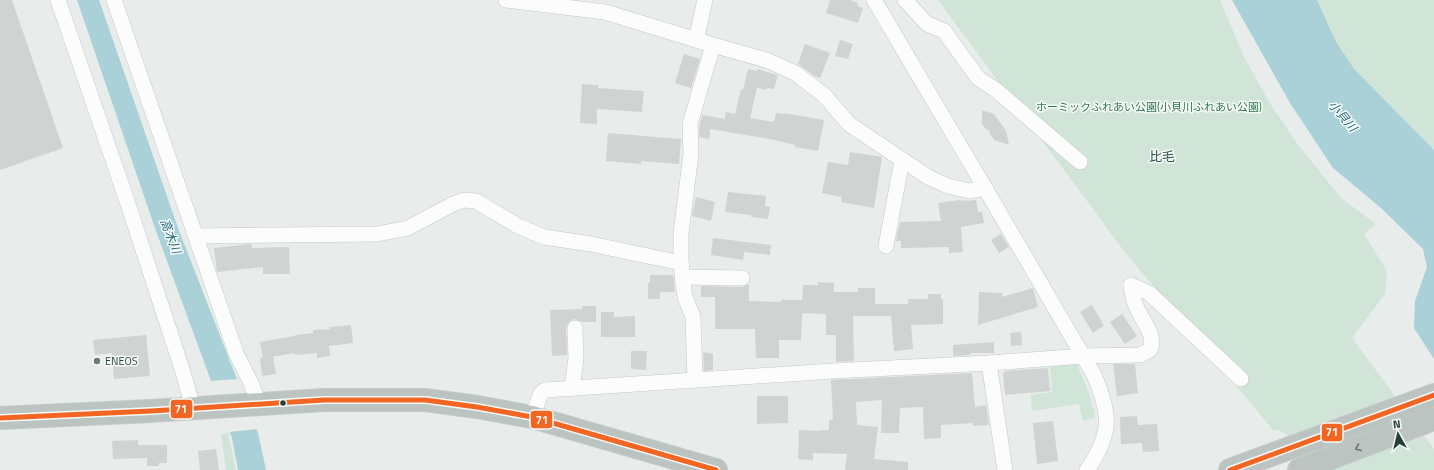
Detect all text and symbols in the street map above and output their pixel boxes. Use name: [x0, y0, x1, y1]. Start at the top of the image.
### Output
water label: 小貝川: [1324, 96, 1363, 137]
park label: ホーミックふれあい公園(小貝川ふれあい公園): [1036, 99, 1262, 115]
district label: 比毛: [1149, 146, 1175, 166]
water label: 高木川: [156, 216, 187, 258]
place label: ENEOS: [105, 353, 138, 369]
marker: ENEOS: [92, 356, 102, 366]
unlabelled marker: [278, 398, 288, 408]
line badge: 71: [170, 399, 193, 419]
text: 71: [175, 401, 187, 417]
line badge: 71: [530, 410, 553, 429]
text: 71: [536, 412, 548, 428]
north arrow: [1378, 414, 1418, 454]
text: N: [1392, 416, 1401, 433]
line badge: 71: [1321, 423, 1343, 442]
text: 71: [1326, 424, 1338, 440]
one-way arrow: [1355, 443, 1362, 451]

